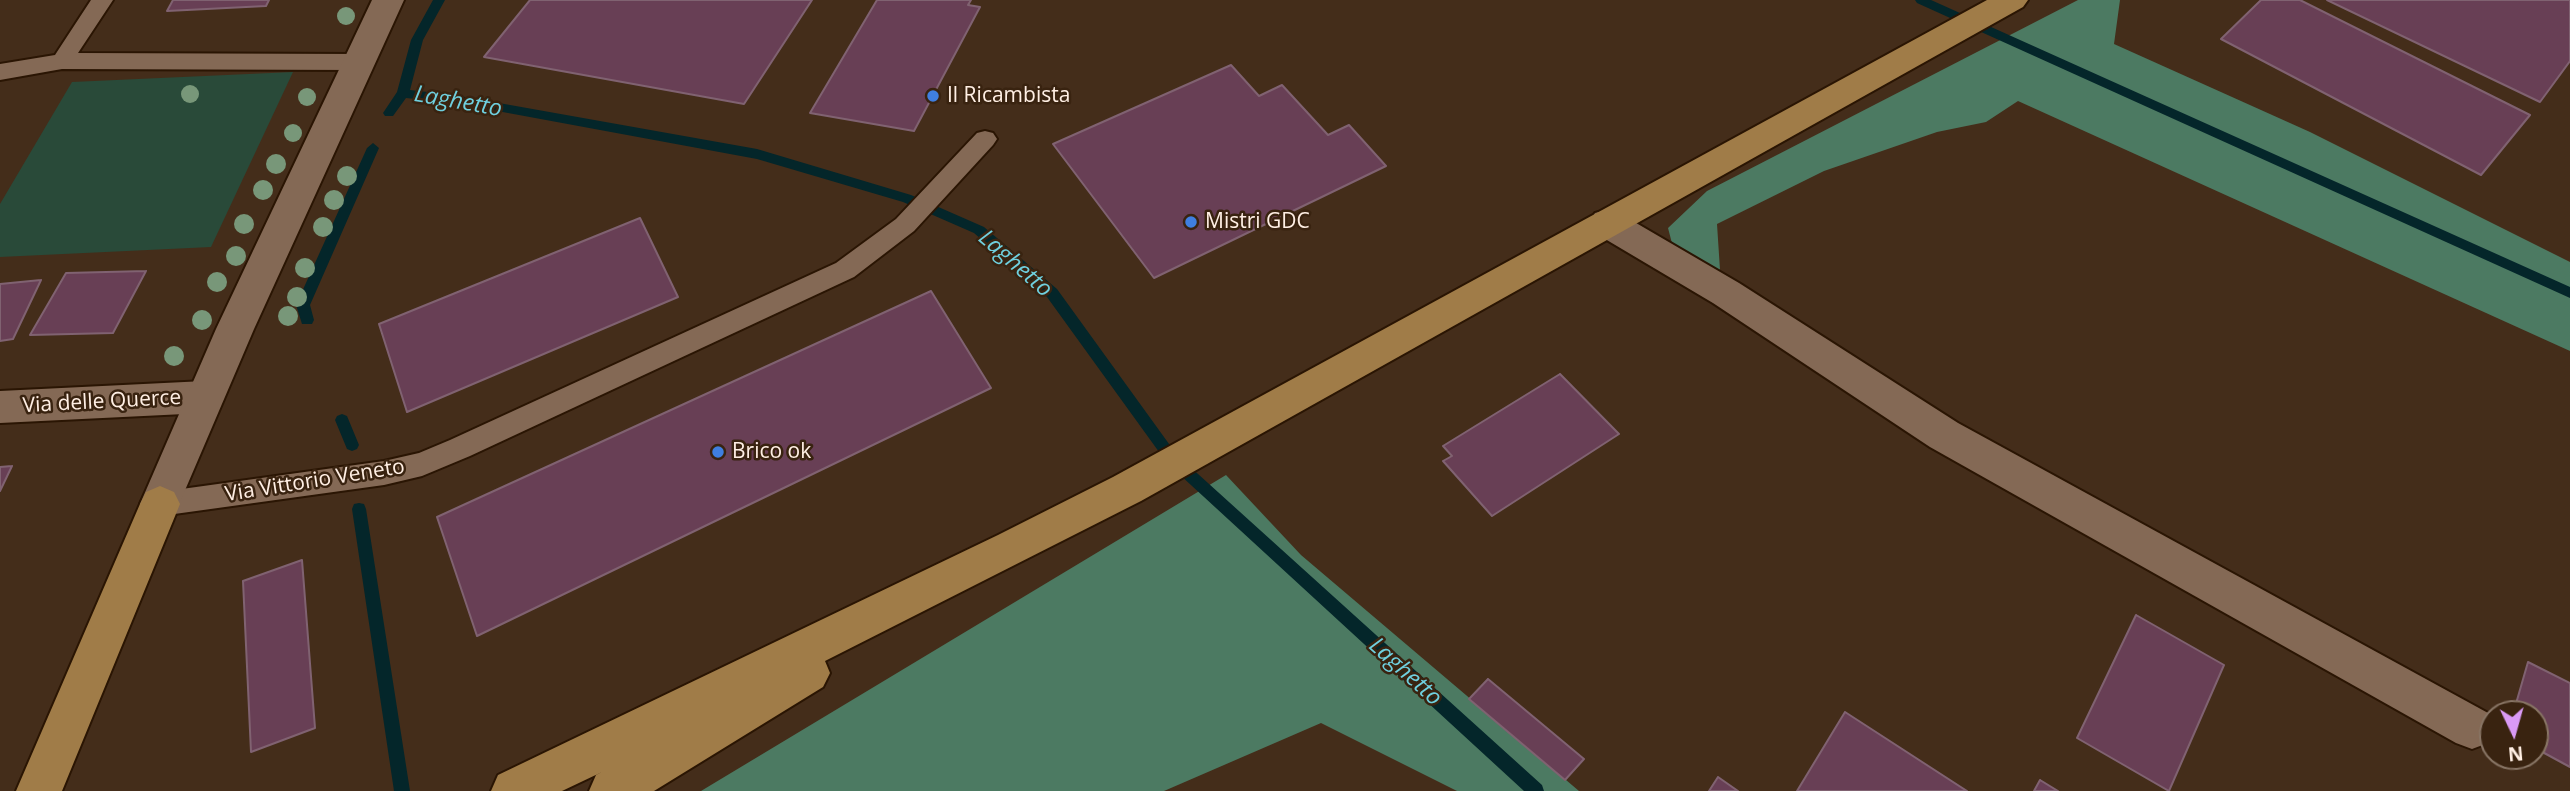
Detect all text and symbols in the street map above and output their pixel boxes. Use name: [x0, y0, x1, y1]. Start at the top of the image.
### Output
water label: Laghetto: [412, 81, 504, 123]
place label: Il Ricambista: [947, 83, 1070, 109]
marker: Il Ricambista: [925, 88, 941, 104]
place label: Mistri GDC: [1205, 209, 1310, 235]
marker: Mistri GDC: [1183, 214, 1199, 230]
water label: Laghetto: [972, 224, 1058, 304]
street label: Via delle Querce: [22, 385, 182, 419]
place label: Brico ok: [732, 439, 811, 465]
marker: Brico ok: [710, 444, 726, 460]
street label: Via Vittorio Veneto: [223, 454, 407, 508]
water label: Laghetto: [1363, 632, 1447, 712]
north arrow: [2479, 700, 2549, 770]
text: N: [2507, 740, 2524, 768]

